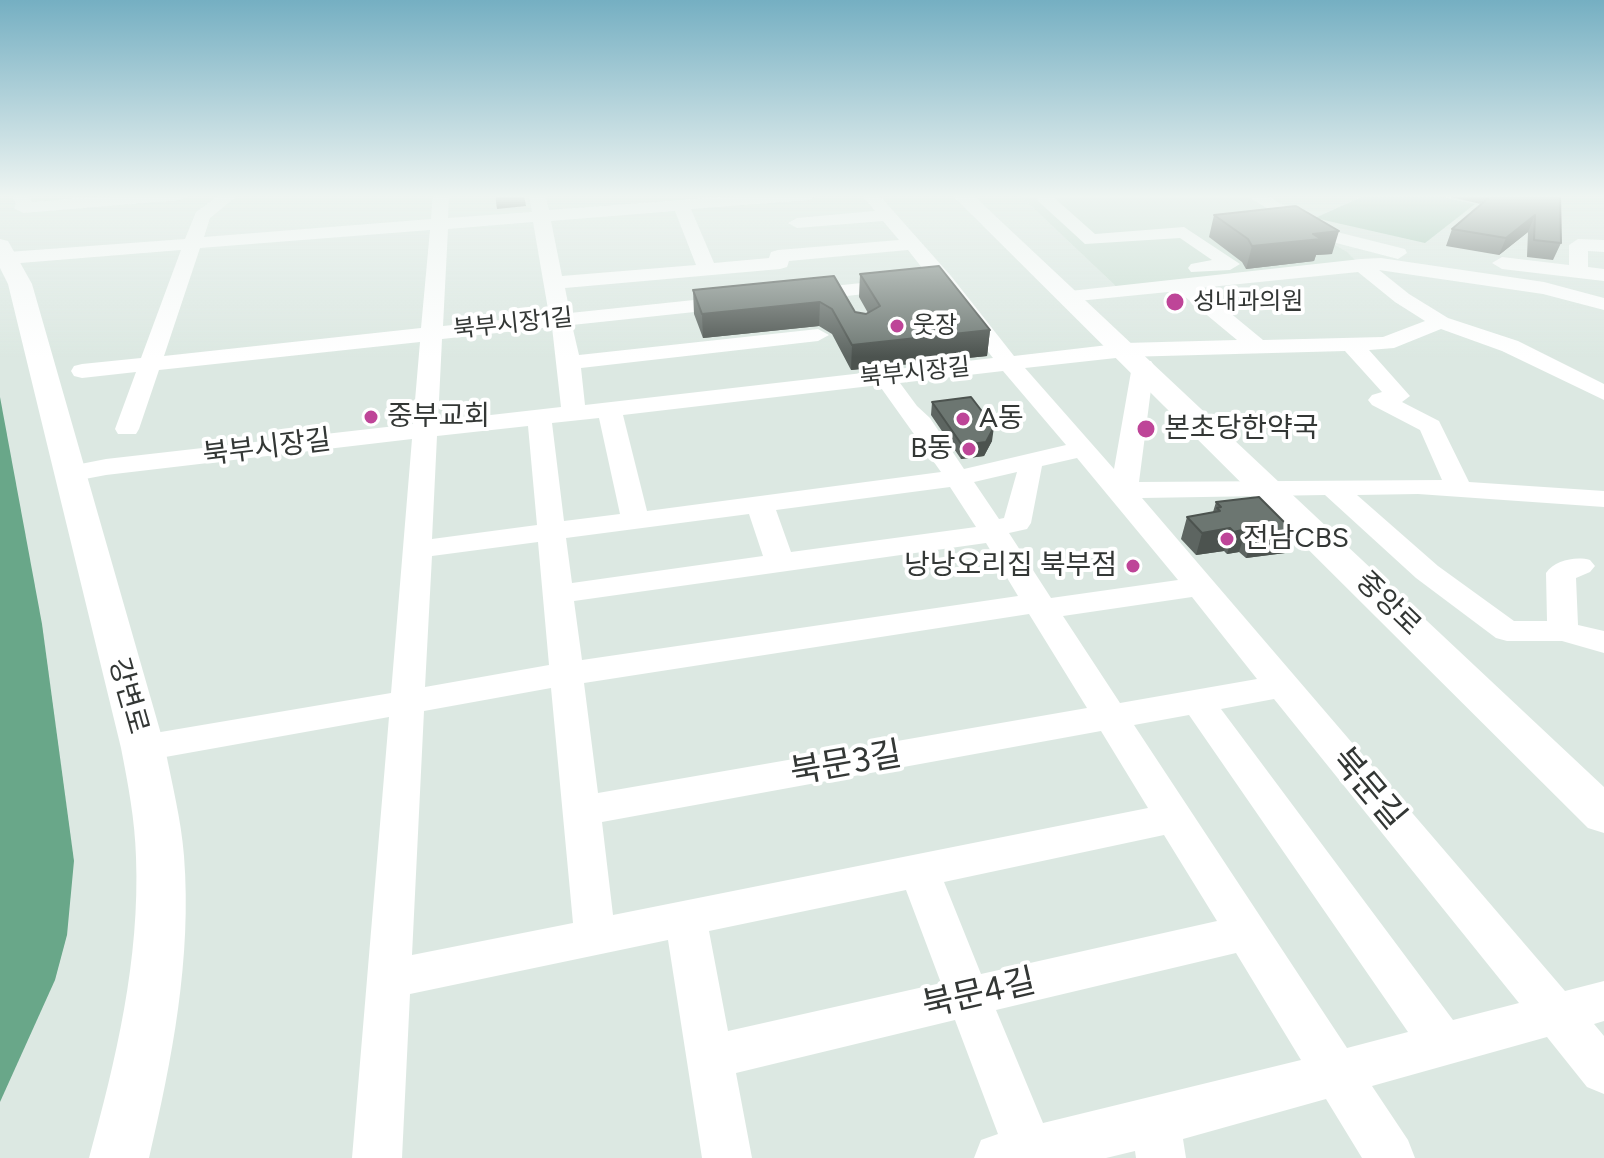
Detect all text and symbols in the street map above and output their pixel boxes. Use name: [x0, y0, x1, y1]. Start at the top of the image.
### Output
place label: 성내과의원: [1193, 288, 1303, 316]
marker: 성내과의원: [1164, 291, 1186, 313]
street label: 북부시장1길: [452, 303, 574, 345]
place label: 웃장: [913, 312, 957, 340]
marker: 웃장: [888, 317, 906, 335]
street label: 북부시장길: [859, 353, 971, 393]
place label: 중부교회: [387, 400, 490, 434]
place label: A동: [979, 402, 1024, 436]
marker: 중부교회: [362, 408, 380, 426]
marker: A동: [954, 410, 972, 428]
place label: 본초당한약국: [1164, 412, 1319, 446]
marker: 본초당한약국: [1135, 418, 1157, 440]
street label: 북부시장길: [201, 423, 333, 473]
place label: B동: [910, 432, 953, 466]
marker: B동: [960, 440, 978, 458]
place label: 전남CBS: [1243, 522, 1349, 556]
marker: 전남CBS: [1218, 530, 1236, 548]
place label: 낭낭오리집 북부점: [904, 549, 1117, 583]
marker: 낭낭오리집 북부점: [1124, 557, 1142, 575]
street label: 중앙로: [1349, 565, 1427, 643]
street label: 강변로: [101, 654, 155, 738]
street label: 북문3길: [787, 734, 905, 794]
street label: 북문길: [1322, 740, 1414, 838]
street label: 북문4길: [918, 961, 1040, 1027]

